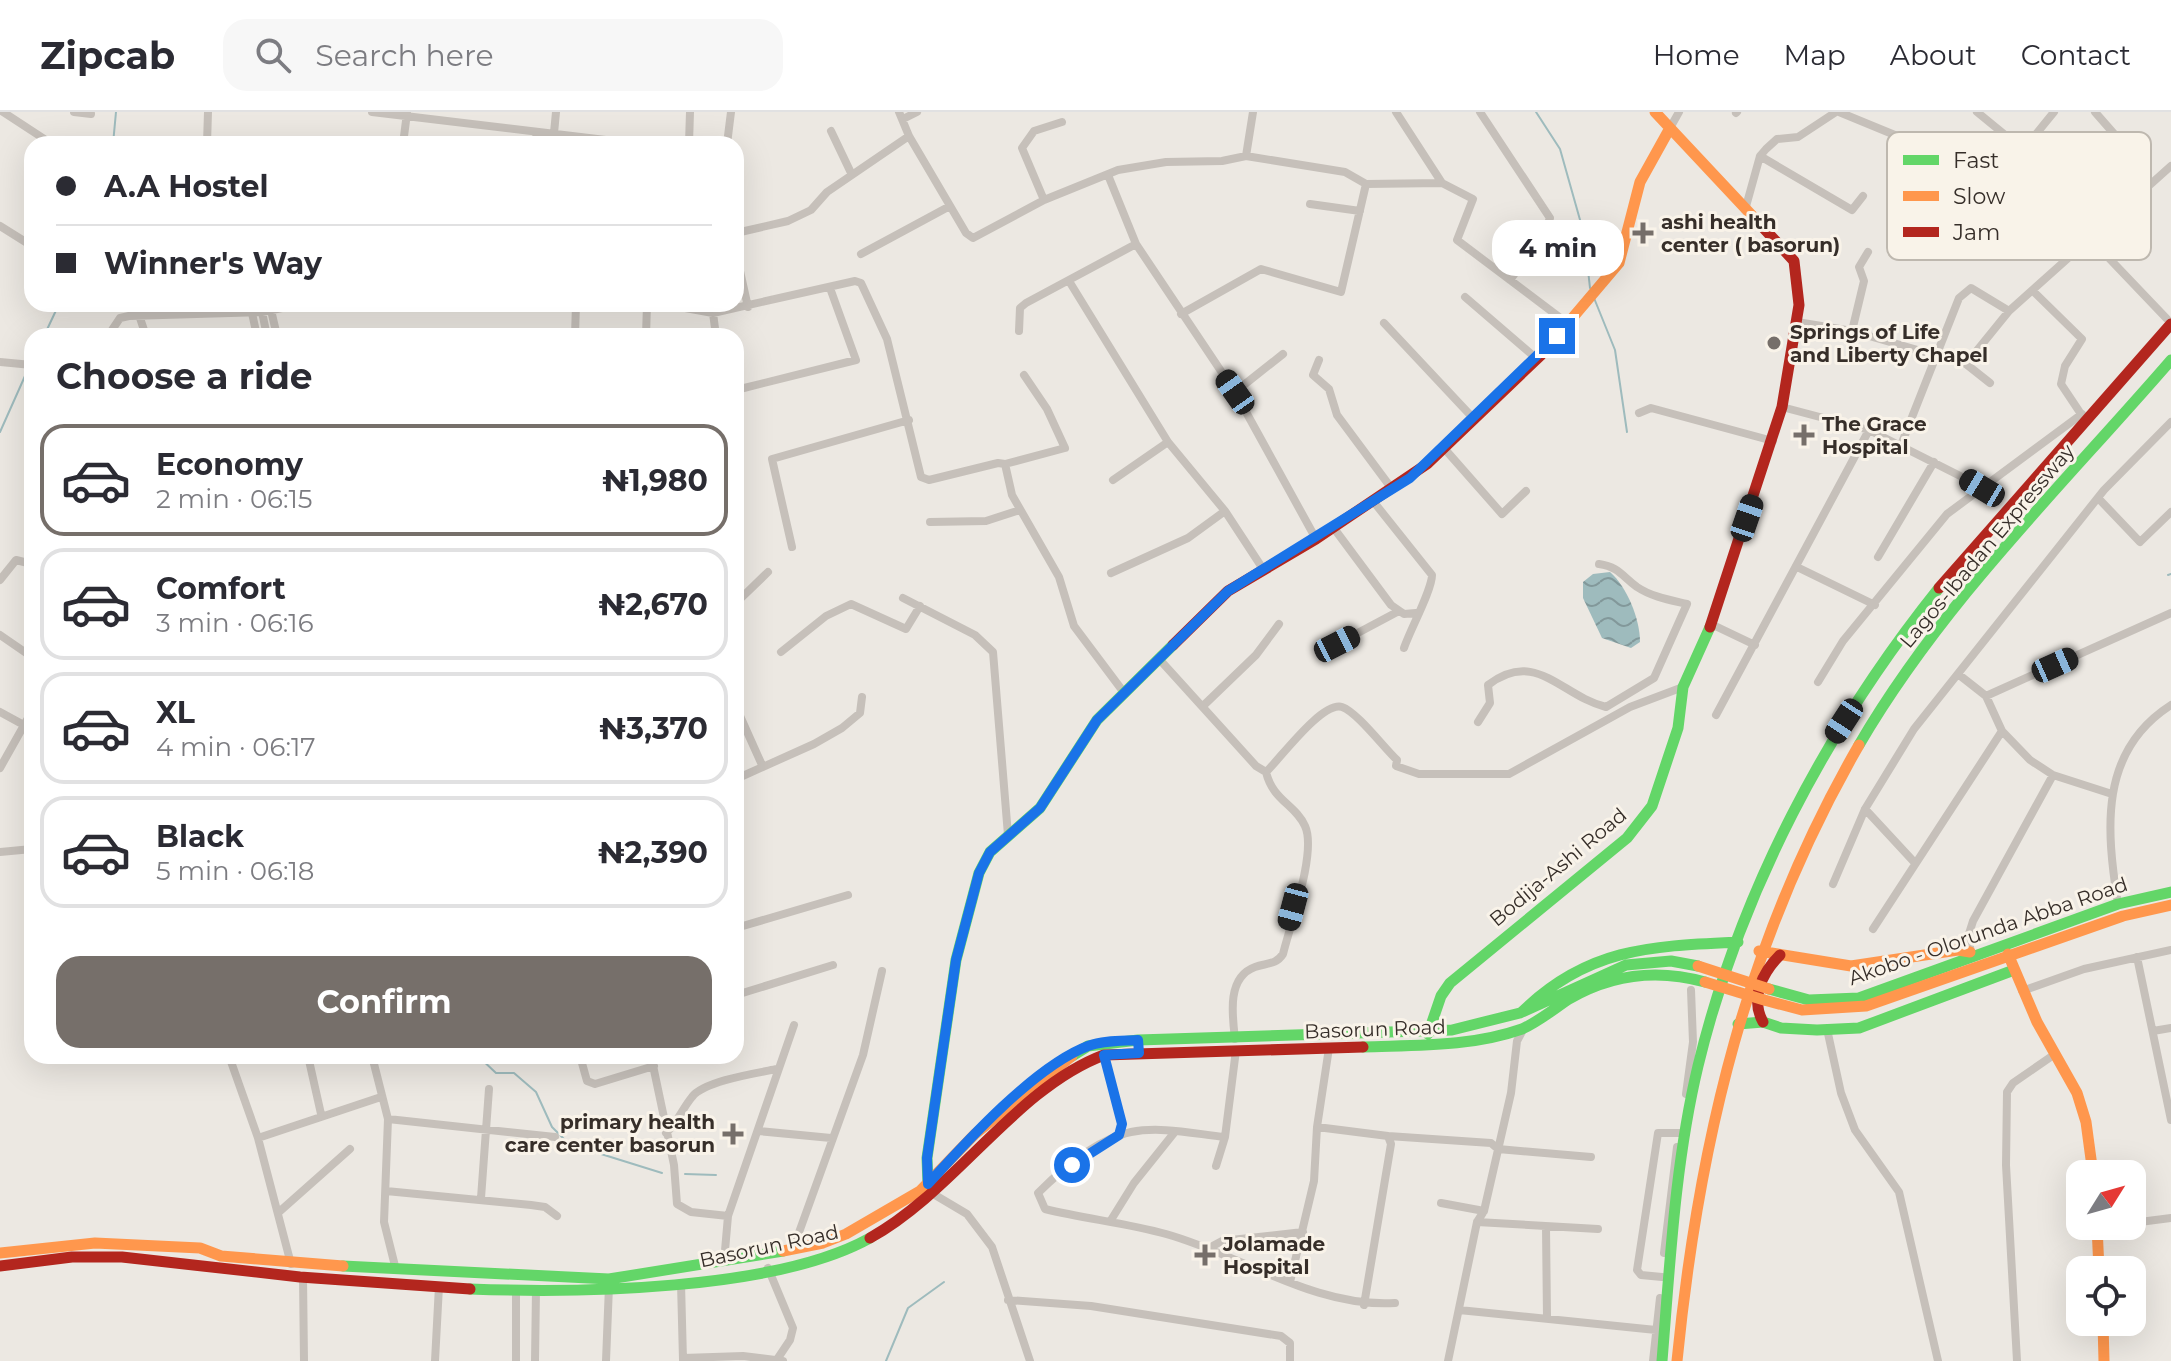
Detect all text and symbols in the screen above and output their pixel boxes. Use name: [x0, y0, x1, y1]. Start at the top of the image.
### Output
search box: [223, 19, 783, 91]
text: Zipcab: [40, 32, 175, 79]
icon: search: [251, 33, 295, 77]
text: Search here: [315, 37, 494, 74]
text: Home: [1653, 38, 1740, 72]
text: Map: [1784, 38, 1846, 72]
text: About: [1890, 38, 1977, 72]
text: Contact: [2021, 38, 2131, 72]
legend: [1887, 132, 2151, 260]
text: Fast: [1953, 147, 1999, 174]
text: A.A Hostel: [104, 168, 269, 205]
text: Slow: [1953, 183, 2006, 210]
place label: ashi health center ( basorun): [1661, 210, 1840, 257]
text: Jam: [1952, 219, 2000, 246]
callout: 4 min: [1491, 220, 1623, 276]
marker: ashi health center ( basorun): [1632, 222, 1654, 244]
text: 4 min: [1519, 232, 1597, 264]
text: Winner's Way: [104, 245, 322, 282]
route end: [1539, 318, 1575, 354]
place label: Springs of Life and Liberty Chapel: [1790, 320, 1988, 367]
marker: Springs of Life and Liberty Chapel: [1765, 334, 1783, 352]
text: Choose a ride: [56, 354, 313, 398]
car: [1211, 365, 1259, 419]
place label: The Grace Hospital: [1822, 412, 1927, 459]
marker: The Grace Hospital: [1793, 424, 1815, 446]
street label: Lagos-Ibadan Expressway: [1895, 439, 2079, 653]
icon: car: [60, 444, 132, 516]
text: Economy: [156, 446, 303, 483]
text: ₦1,980: [602, 462, 708, 499]
car: [1955, 465, 2009, 511]
text: 2 min · 06:15: [156, 483, 313, 515]
car: [1728, 491, 1766, 545]
icon: car: [60, 568, 132, 640]
text: Comfort: [156, 570, 286, 607]
text: ₦2,670: [598, 586, 708, 623]
text: 3 min · 06:16: [156, 607, 314, 639]
car: [1310, 622, 1364, 666]
car: [2028, 644, 2082, 686]
icon: car: [60, 692, 132, 764]
text: XL: [156, 694, 195, 731]
car: [1821, 694, 1867, 748]
text: ₦3,370: [599, 710, 708, 747]
text: 4 min · 06:17: [156, 731, 316, 763]
street label: Bodija-Ashi Road: [1485, 803, 1631, 931]
icon: car: [60, 816, 132, 888]
text: Black: [156, 818, 244, 855]
text: ₦2,390: [598, 834, 708, 871]
text: 5 min · 06:18: [156, 855, 314, 887]
street label: Akobo - Olorunda Abba Road: [1845, 872, 2131, 990]
car: [1275, 881, 1311, 933]
button: Confirm: [56, 956, 712, 1048]
street label: Basorun Road: [1304, 1015, 1446, 1043]
place label: primary health care center basorun: [505, 1110, 715, 1157]
marker: primary health care center basorun: [722, 1123, 744, 1145]
route start: [1054, 1147, 1090, 1183]
north arrow: [2066, 1160, 2146, 1240]
map controls: [2066, 1160, 2146, 1336]
street label: Basorun Road: [697, 1220, 841, 1272]
place label: Jolamade Hospital: [1222, 1232, 1325, 1279]
marker: Jolamade Hospital: [1194, 1244, 1216, 1266]
button: locate: [2066, 1256, 2146, 1336]

